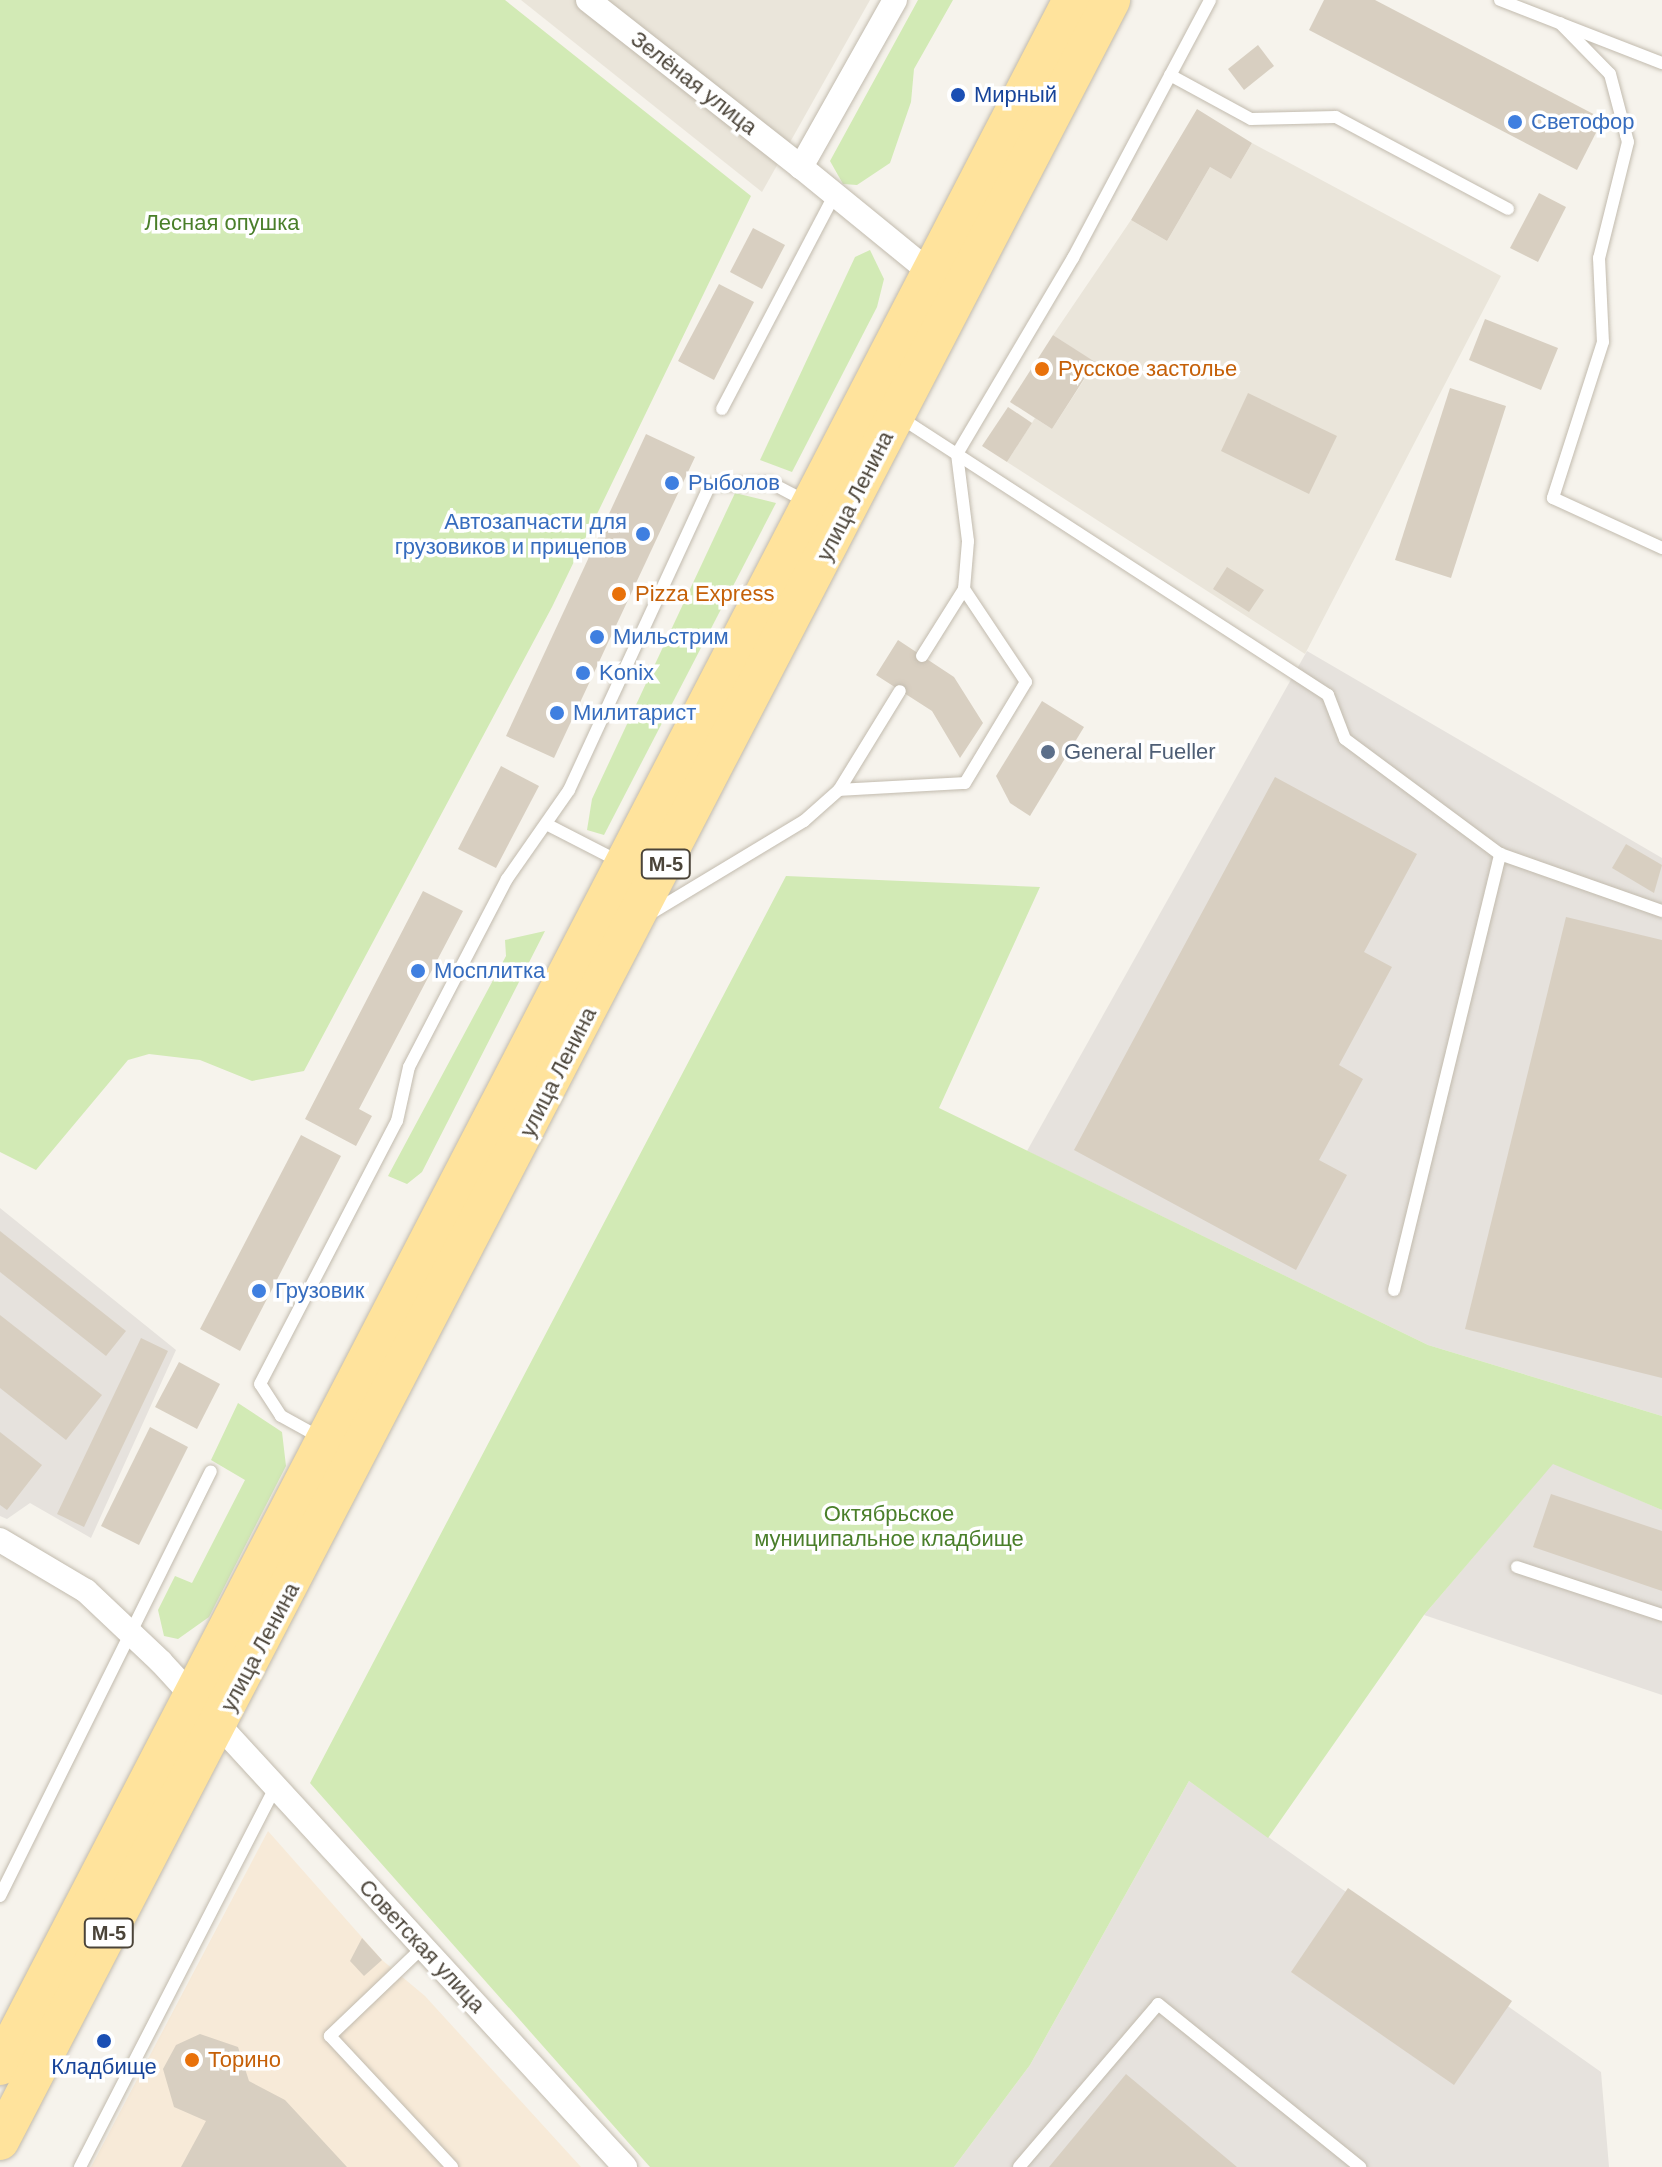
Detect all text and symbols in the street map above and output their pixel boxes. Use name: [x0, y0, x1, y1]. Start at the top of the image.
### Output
street label: Зелёная улица: [626, 26, 762, 140]
place label: Мирный: [974, 82, 1057, 108]
marker: Мирный: [949, 86, 967, 104]
place label: Светофор: [1531, 109, 1634, 135]
marker: Светофор: [1506, 113, 1524, 131]
park label: Лесная опушка: [144, 210, 300, 236]
place label: Русское застолье: [1058, 356, 1237, 382]
marker: Русское застолье: [1033, 360, 1051, 378]
street label: улица Ленина: [811, 427, 899, 565]
place label: Рыболов: [688, 470, 780, 496]
marker: Рыболов: [663, 474, 681, 492]
place label: Автозапчасти для грузовиков и прицепов: [395, 508, 627, 560]
marker: Автозапчасти для грузовиков и прицепов: [634, 525, 652, 543]
place label: Pizza Express: [635, 581, 774, 607]
marker: Pizza Express: [610, 585, 628, 603]
place label: Мильстрим: [613, 624, 729, 650]
marker: Мильстрим: [588, 628, 606, 646]
place label: Konix: [599, 660, 654, 686]
marker: Konix: [574, 664, 592, 682]
place label: Милитарист: [573, 700, 696, 726]
marker: Милитарист: [548, 704, 566, 722]
place label: General Fueller: [1064, 739, 1216, 765]
marker: General Fueller: [1039, 743, 1057, 761]
road number: М-5: [640, 848, 692, 880]
place label: Мосплитка: [434, 958, 545, 984]
marker: Мосплитка: [409, 962, 427, 980]
street label: улица Ленина: [514, 1003, 602, 1141]
place label: Грузовик: [275, 1278, 364, 1304]
marker: Грузовик: [250, 1282, 268, 1300]
park label: Октябрьское муниципальное кладбище: [754, 1500, 1024, 1552]
street label: улица Ленина: [215, 1578, 305, 1716]
street label: Советская улица: [353, 1874, 491, 2018]
road number: М-5: [83, 1917, 135, 1949]
marker: Кладбище: [95, 2032, 113, 2050]
place label: Торино: [208, 2047, 281, 2073]
marker: Торино: [183, 2051, 201, 2069]
place label: Кладбище: [51, 2054, 157, 2080]

